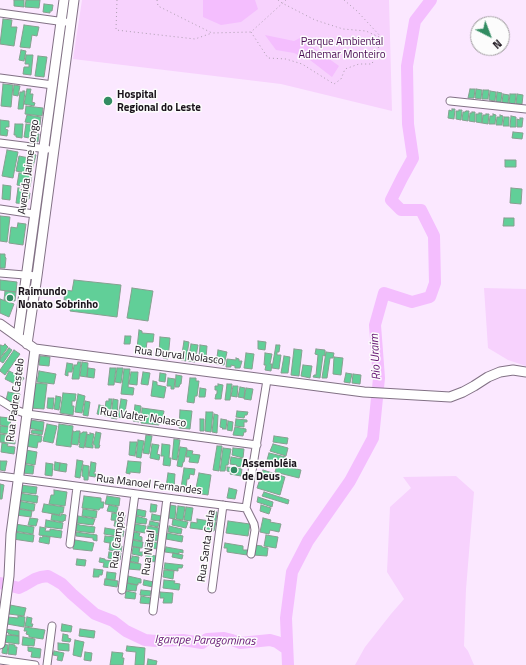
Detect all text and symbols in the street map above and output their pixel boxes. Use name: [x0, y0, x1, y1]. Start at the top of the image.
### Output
north arrow: [470, 16, 510, 56]
park label: Parque Ambiental Adhemar Monteiro: [299, 35, 385, 61]
text: N: [489, 36, 506, 53]
place label: Hospital Regional do Leste: [117, 88, 201, 114]
marker: Hospital Regional do Leste: [102, 95, 114, 107]
street label: Avenida Jaime Longo: [16, 119, 42, 215]
place label: Raimundo Nonato Sobrinho: [18, 285, 98, 311]
marker: Raimundo Nonato Sobrinho: [5, 293, 15, 303]
water label: Rio Uraim: [368, 334, 384, 380]
street label: Rua Durval Nolasco: [134, 344, 224, 368]
street label: Rua Padre Castelo: [4, 357, 28, 443]
street label: Rua Valter Nolasco: [99, 405, 187, 431]
place label: Assembléia de Deus: [242, 457, 297, 483]
marker: Assembléia de Deus: [229, 465, 239, 475]
street label: Rua Manoel Fernandes: [95, 472, 203, 498]
street label: Rua Santa Carla: [195, 509, 219, 583]
street label: Rua Campos: [108, 510, 128, 570]
street label: Rua Natal: [140, 530, 158, 576]
water label: Igarape Paragominas: [155, 633, 255, 649]

